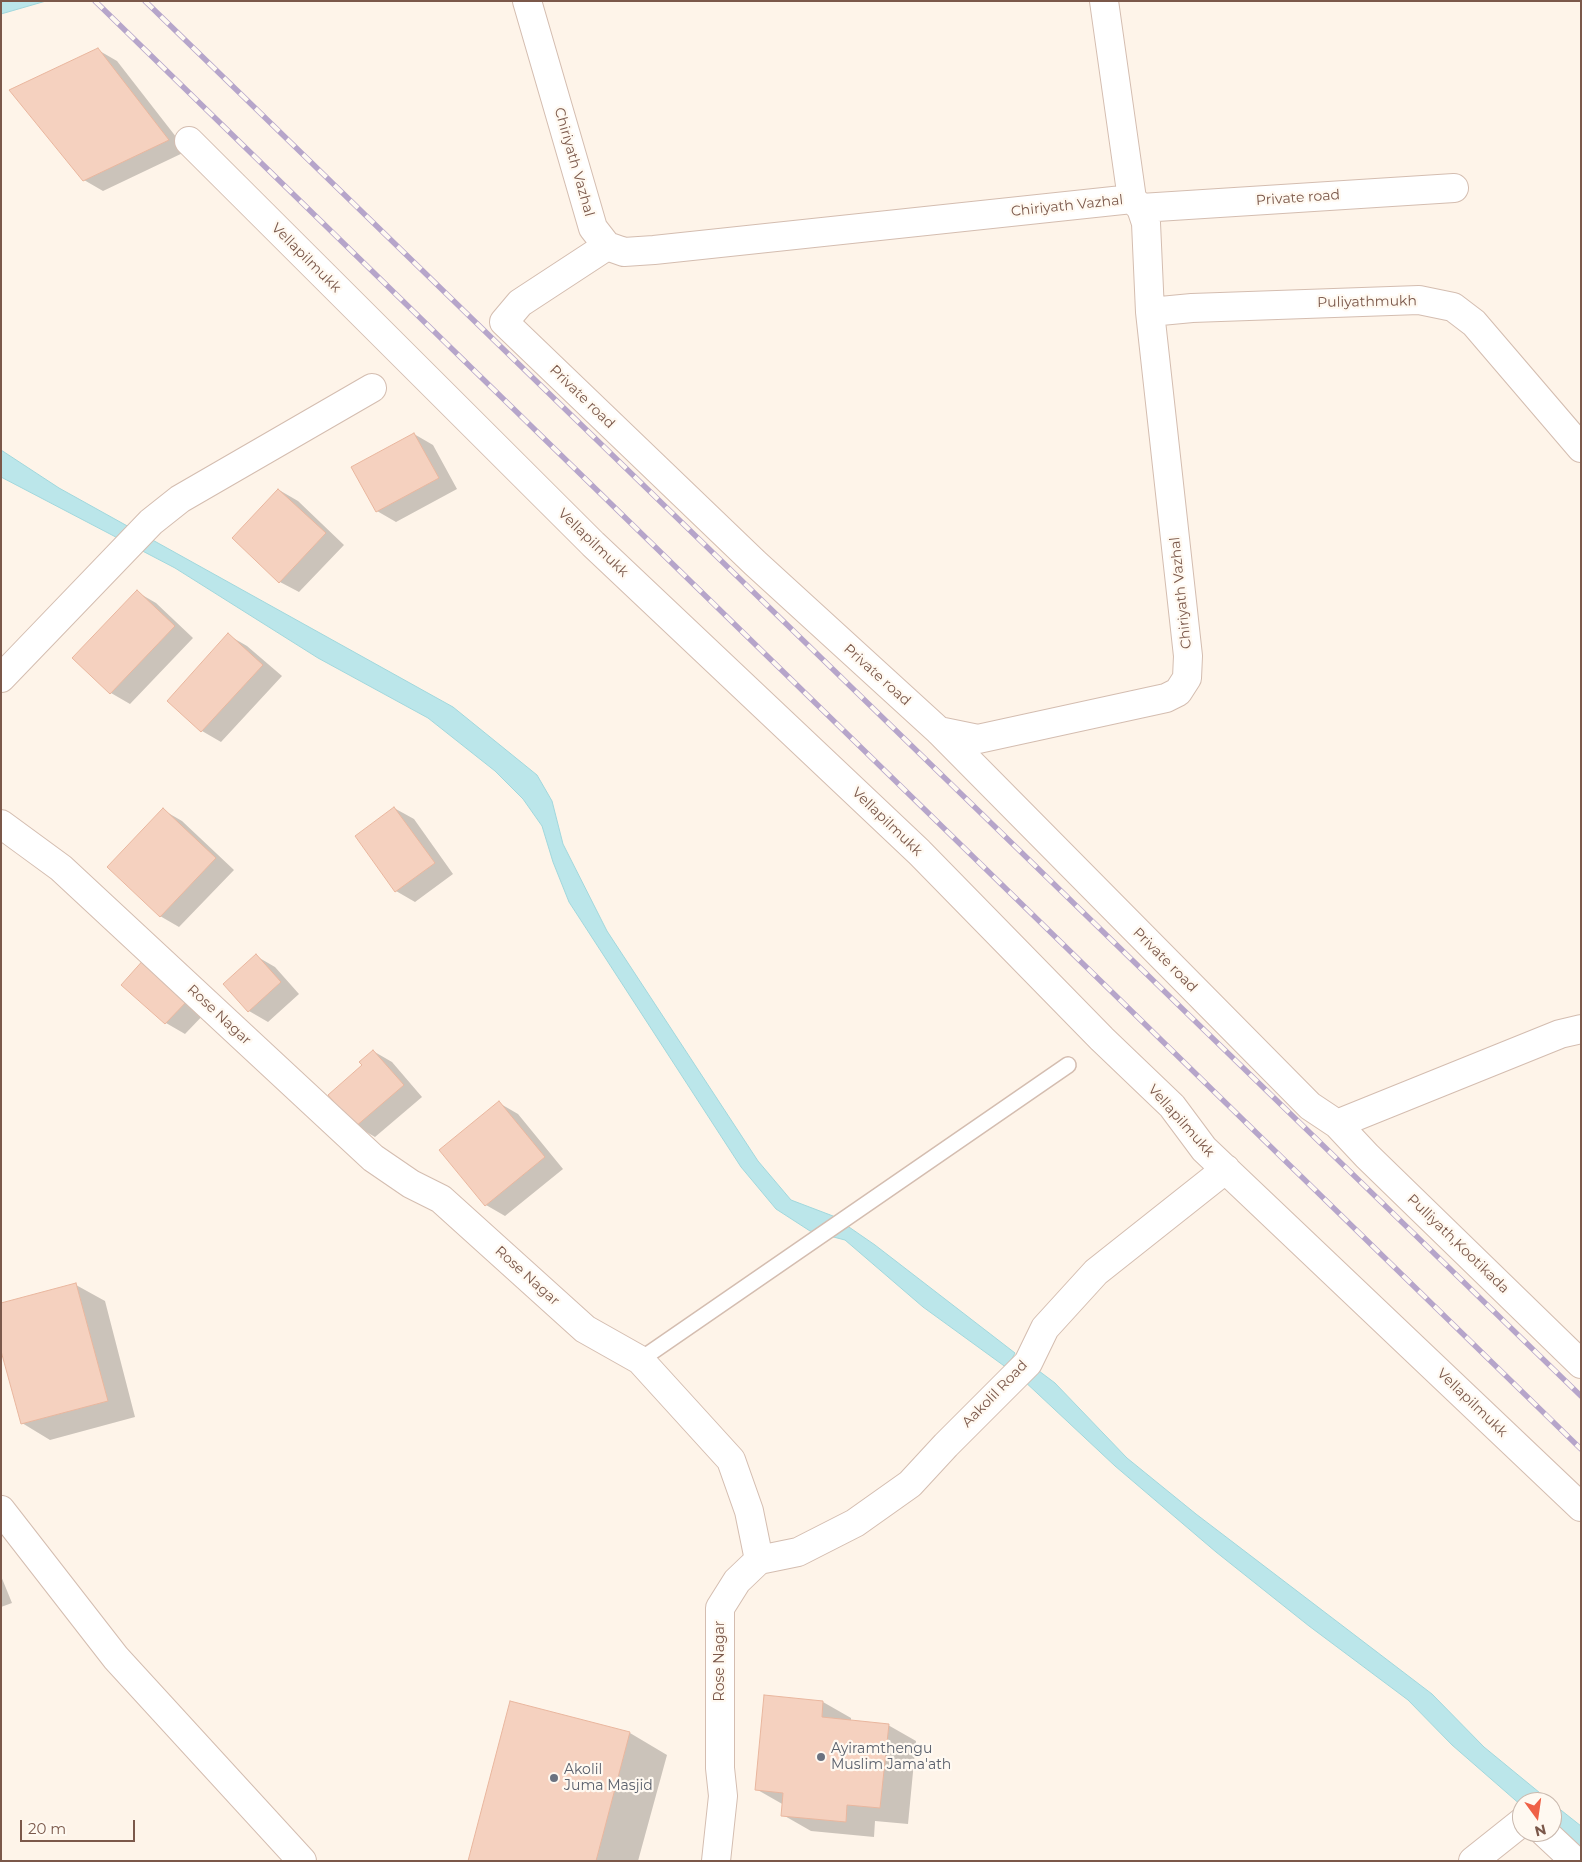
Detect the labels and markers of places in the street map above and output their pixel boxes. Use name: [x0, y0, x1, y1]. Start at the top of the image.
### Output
place label: Ayiramthengu Muslim Jama'ath: [831, 1741, 951, 1774]
marker: Ayiramthengu Muslim Jama'ath: [815, 1751, 827, 1763]
place label: Akolil Juma Masjid: [564, 1762, 653, 1794]
marker: Akolil Juma Masjid: [548, 1772, 560, 1784]

